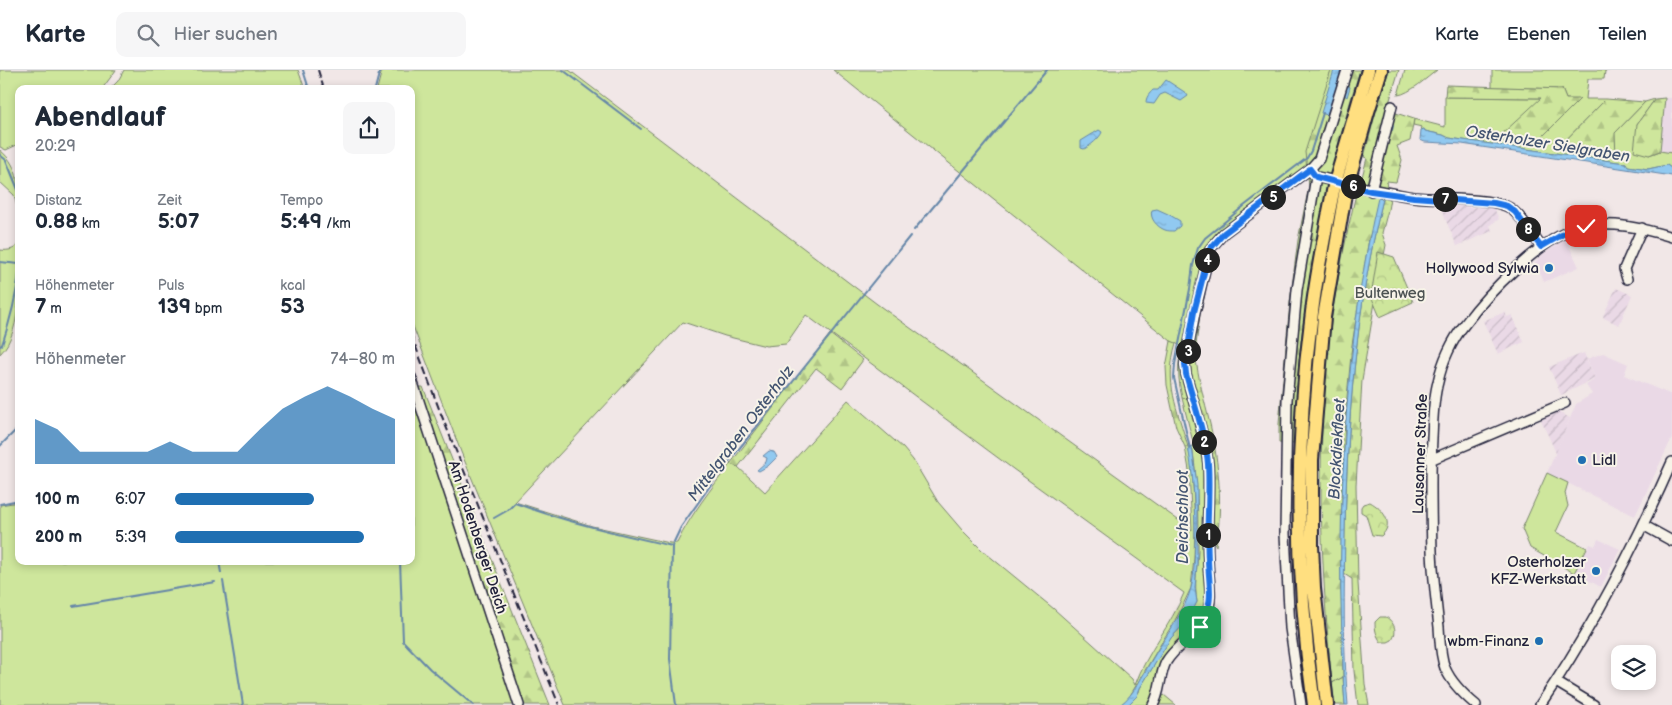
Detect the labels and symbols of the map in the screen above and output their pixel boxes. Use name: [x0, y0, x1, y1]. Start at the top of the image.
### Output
water label: Osterholzer Sielgraben: [1464, 122, 1631, 167]
pin: 6: [1340, 174, 1366, 198]
pin: 5: [1260, 184, 1286, 210]
pin: 7: [1432, 186, 1458, 212]
pin: [1565, 205, 1607, 247]
pin: 8: [1516, 216, 1540, 242]
pin: 4: [1194, 248, 1220, 272]
place label: Hollywood Sylwia: [1425, 259, 1539, 278]
marker: Hollywood Sylwia: [1543, 262, 1555, 274]
park label: Bultenweg: [1355, 284, 1425, 303]
pin: 3: [1176, 338, 1200, 364]
water label: Mittelgraben Osterholz: [684, 362, 799, 505]
street label: Lausanner Straße: [1409, 393, 1432, 515]
water label: Blockdiekfleet: [1325, 397, 1350, 500]
pin: 2: [1192, 430, 1216, 454]
place label: Lidl: [1592, 451, 1616, 470]
marker: Lidl: [1576, 454, 1588, 466]
street label: Am Hodenberger Deich: [444, 458, 511, 616]
water label: Deichschloot: [1174, 469, 1193, 564]
pin: 1: [1196, 522, 1220, 548]
place label: Osterholzer KFZ-Werkstatt: [1491, 553, 1587, 589]
marker: Osterholzer KFZ-Werkstatt: [1590, 565, 1602, 577]
pin: [1179, 606, 1221, 648]
place label: wbm-Finanz: [1448, 632, 1530, 651]
marker: wbm-Finanz: [1533, 635, 1545, 647]

